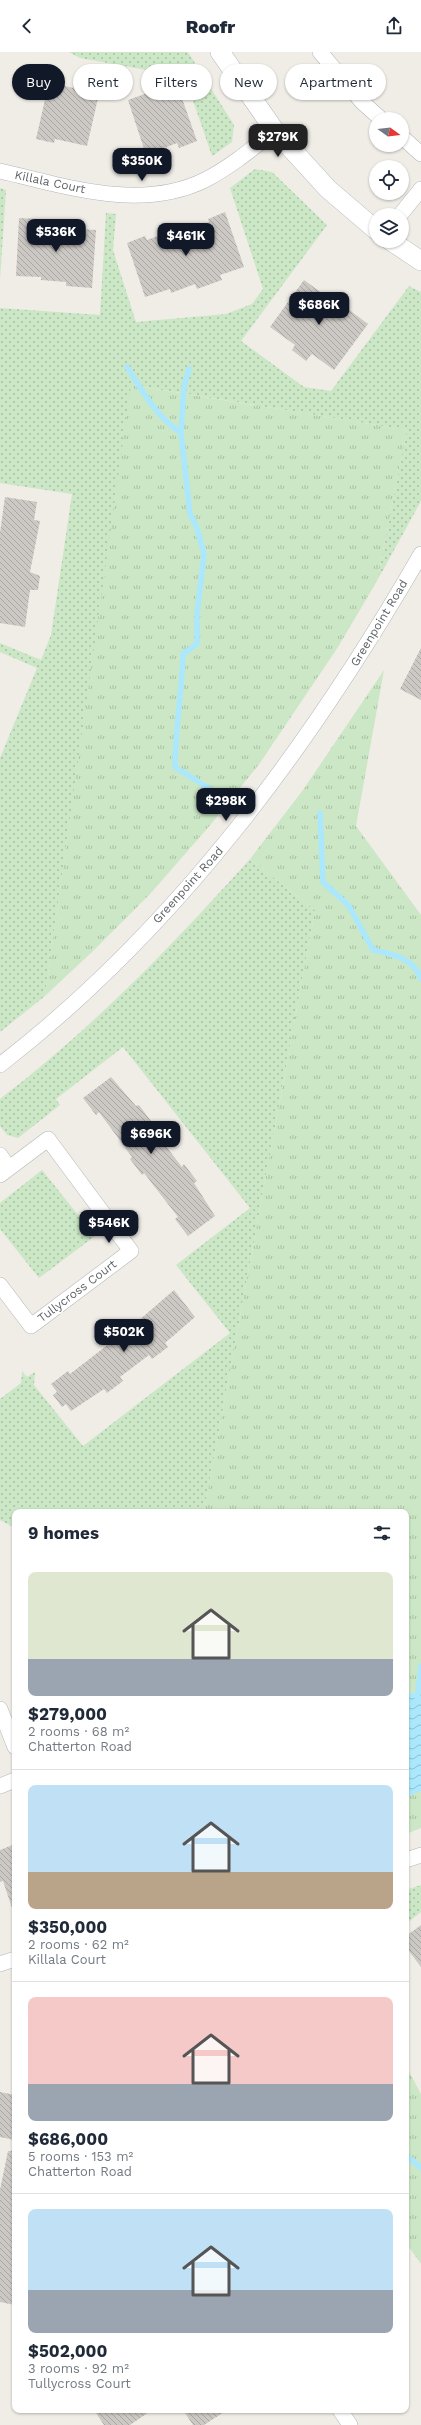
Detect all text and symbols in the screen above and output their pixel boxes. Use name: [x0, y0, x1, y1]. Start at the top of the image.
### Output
icon: back: [16, 15, 38, 37]
icon: share: [383, 15, 405, 37]
text: Roofr: [186, 16, 235, 37]
chip: Buy: [12, 64, 65, 100]
chip: Rent: [73, 64, 133, 100]
chip: Filters: [141, 64, 212, 100]
chip: New: [220, 64, 277, 100]
chip: Apartment: [285, 64, 386, 100]
north arrow: [369, 112, 409, 152]
map controls: [369, 112, 409, 248]
pin: $279K: [250, 124, 306, 158]
text: $279K: [258, 129, 298, 144]
pin: $350K: [114, 148, 170, 182]
text: $350K: [121, 153, 163, 168]
button: locate: [369, 160, 409, 200]
street label: Killala Court: [13, 168, 87, 196]
button: layers: [369, 208, 409, 248]
pin: $536K: [28, 219, 84, 253]
pin: $461K: [158, 223, 214, 257]
text: $536K: [36, 224, 76, 239]
text: $461K: [166, 228, 206, 243]
pin: $686K: [291, 292, 347, 326]
text: $686K: [298, 297, 340, 312]
street label: Greenpoint Road: [348, 577, 410, 669]
pin: $298K: [198, 788, 254, 822]
text: $298K: [205, 793, 247, 808]
street label: Greenpoint Road: [150, 844, 226, 926]
pin: $696K: [123, 1121, 179, 1155]
text: $696K: [130, 1126, 172, 1141]
pin: $546K: [81, 1210, 137, 1244]
text: $546K: [88, 1215, 130, 1230]
street label: Tullycross Court: [35, 1257, 119, 1325]
pin: $502K: [96, 1319, 152, 1353]
text: $502K: [103, 1324, 145, 1339]
icon: filters: [371, 1522, 393, 1544]
text: 9 homes: [28, 1523, 99, 1543]
icon: home: [175, 1598, 247, 1670]
text: $279,000: [28, 1704, 107, 1724]
text: 2 rooms · 68 m²: [28, 1724, 129, 1739]
text: Chatterton Road: [28, 1739, 132, 1754]
icon: home: [175, 1811, 247, 1883]
text: $350,000: [28, 1917, 107, 1937]
text: 2 rooms · 62 m²: [28, 1937, 129, 1952]
text: Killala Court: [28, 1952, 106, 1967]
icon: home: [175, 2023, 247, 2095]
text: $686,000: [28, 2129, 108, 2149]
text: 5 rooms · 153 m²: [28, 2149, 133, 2164]
text: Chatterton Road: [28, 2164, 132, 2179]
icon: home: [175, 2235, 247, 2307]
text: $502,000: [28, 2341, 108, 2361]
text: 3 rooms · 92 m²: [28, 2361, 129, 2376]
text: Tullycross Court: [28, 2376, 131, 2391]

